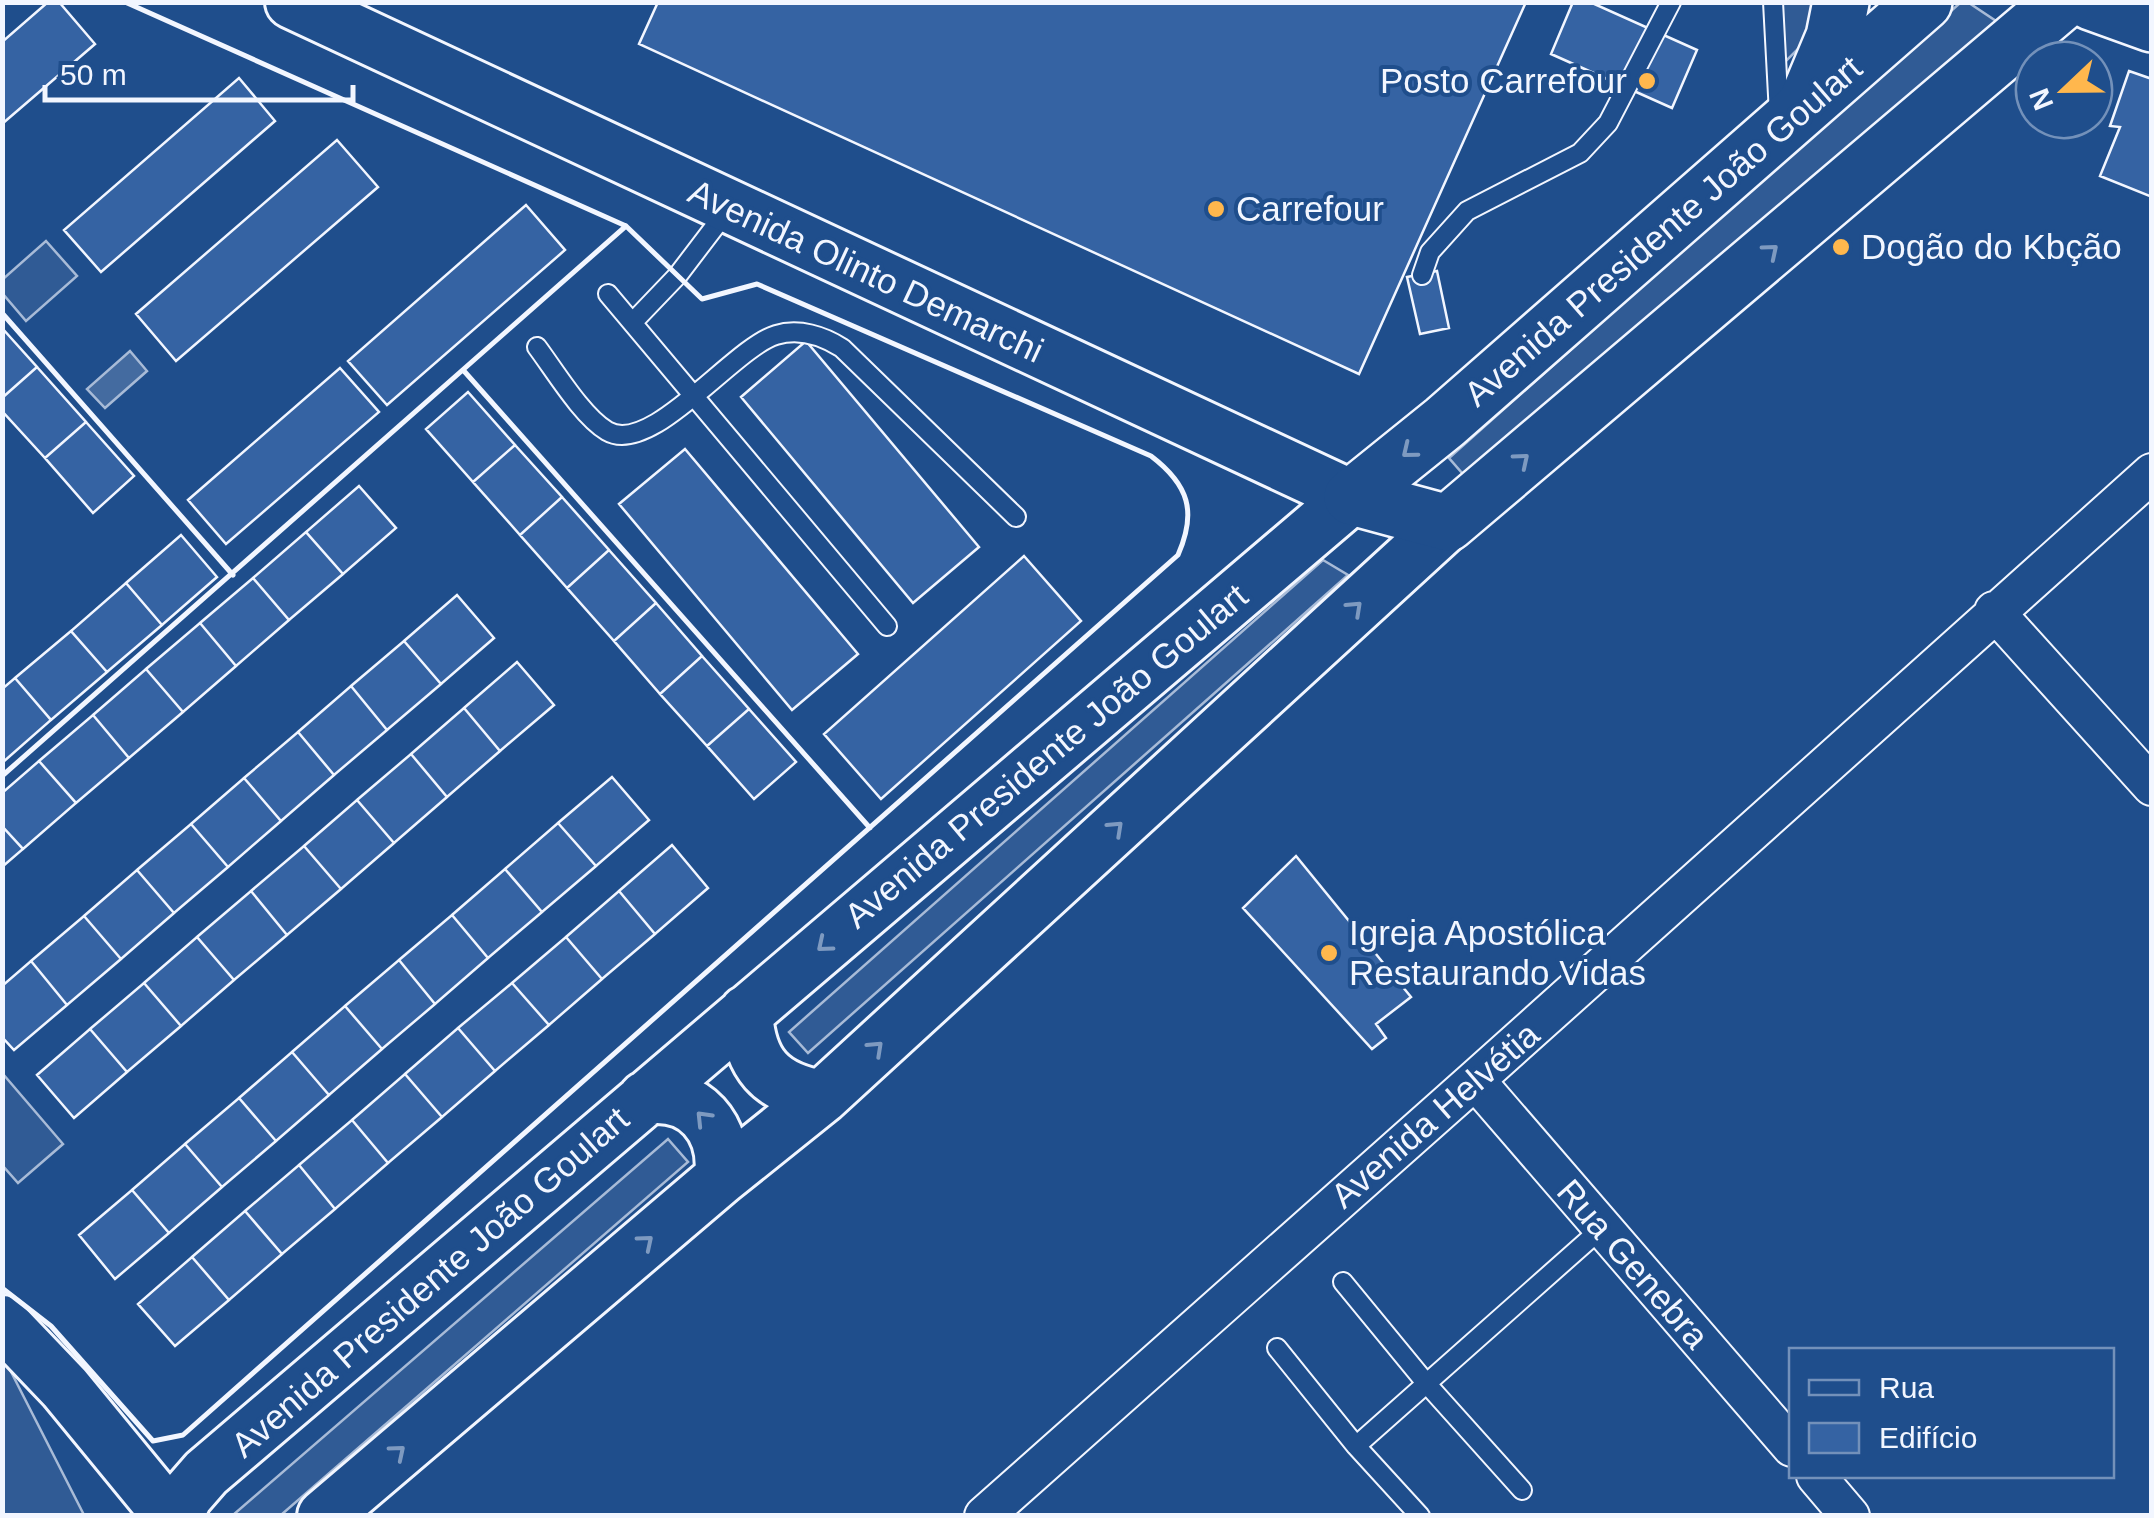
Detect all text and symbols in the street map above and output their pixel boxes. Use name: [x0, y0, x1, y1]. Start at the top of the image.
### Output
scale bar: [45, 40, 352, 102]
north arrow: [2014, 40, 2114, 140]
street label: Avenida Presidente João Goulart: [1456, 47, 1869, 414]
text: 50 m: [60, 58, 127, 91]
place label: Posto Carrefour: [1380, 61, 1627, 100]
marker: Posto Carrefour: [1636, 70, 1658, 92]
text: N: [2023, 84, 2059, 114]
street label: Avenida Olinto Demarchi: [683, 171, 1050, 370]
place label: Carrefour: [1236, 189, 1384, 228]
marker: Carrefour: [1205, 198, 1227, 220]
place label: Dogão do Kbção: [1861, 227, 2122, 266]
marker: Dogão do Kbção: [1830, 236, 1852, 258]
one-way arrow: [1759, 244, 1777, 262]
one-way arrow: [1402, 439, 1420, 457]
one-way arrow: [1511, 454, 1529, 472]
street label: Avenida Presidente João Goulart: [837, 576, 1255, 935]
one-way arrow: [1343, 602, 1362, 620]
one-way arrow: [1104, 822, 1122, 840]
place label: Igreja Apostólica Restaurando Vidas: [1349, 913, 1646, 992]
one-way arrow: [817, 934, 835, 952]
marker: Igreja Apostólica Restaurando Vidas: [1318, 942, 1340, 964]
street label: Avenida Helvétia: [1323, 1014, 1547, 1215]
one-way arrow: [864, 1042, 883, 1060]
street label: Avenida Presidente João Goulart: [223, 1098, 636, 1465]
one-way arrow: [697, 1111, 715, 1129]
street label: Rua Genebra: [1550, 1172, 1717, 1356]
one-way arrow: [634, 1235, 652, 1253]
legend: [1789, 1348, 2114, 1478]
text: Rua: [1879, 1371, 1934, 1404]
text: Edifício: [1879, 1421, 1977, 1454]
one-way arrow: [387, 1446, 405, 1464]

